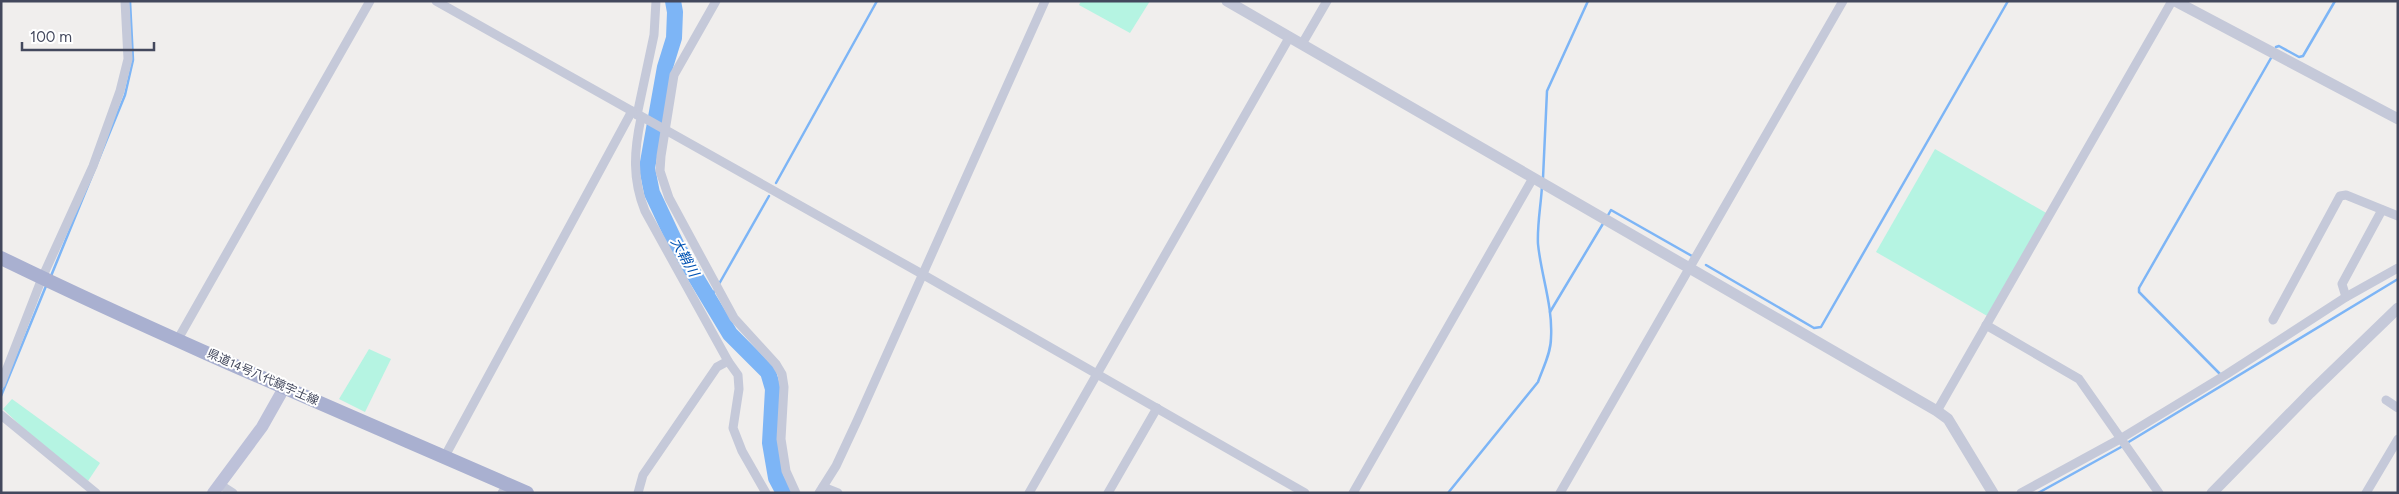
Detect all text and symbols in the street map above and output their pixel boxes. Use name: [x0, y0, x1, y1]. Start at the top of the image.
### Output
scale bar: [22, 20, 155, 52]
text: 100 m: [30, 28, 72, 46]
water label: 大鞘川: [667, 235, 703, 281]
street label: 県道14号八代鏡宇土線: [205, 346, 321, 408]

